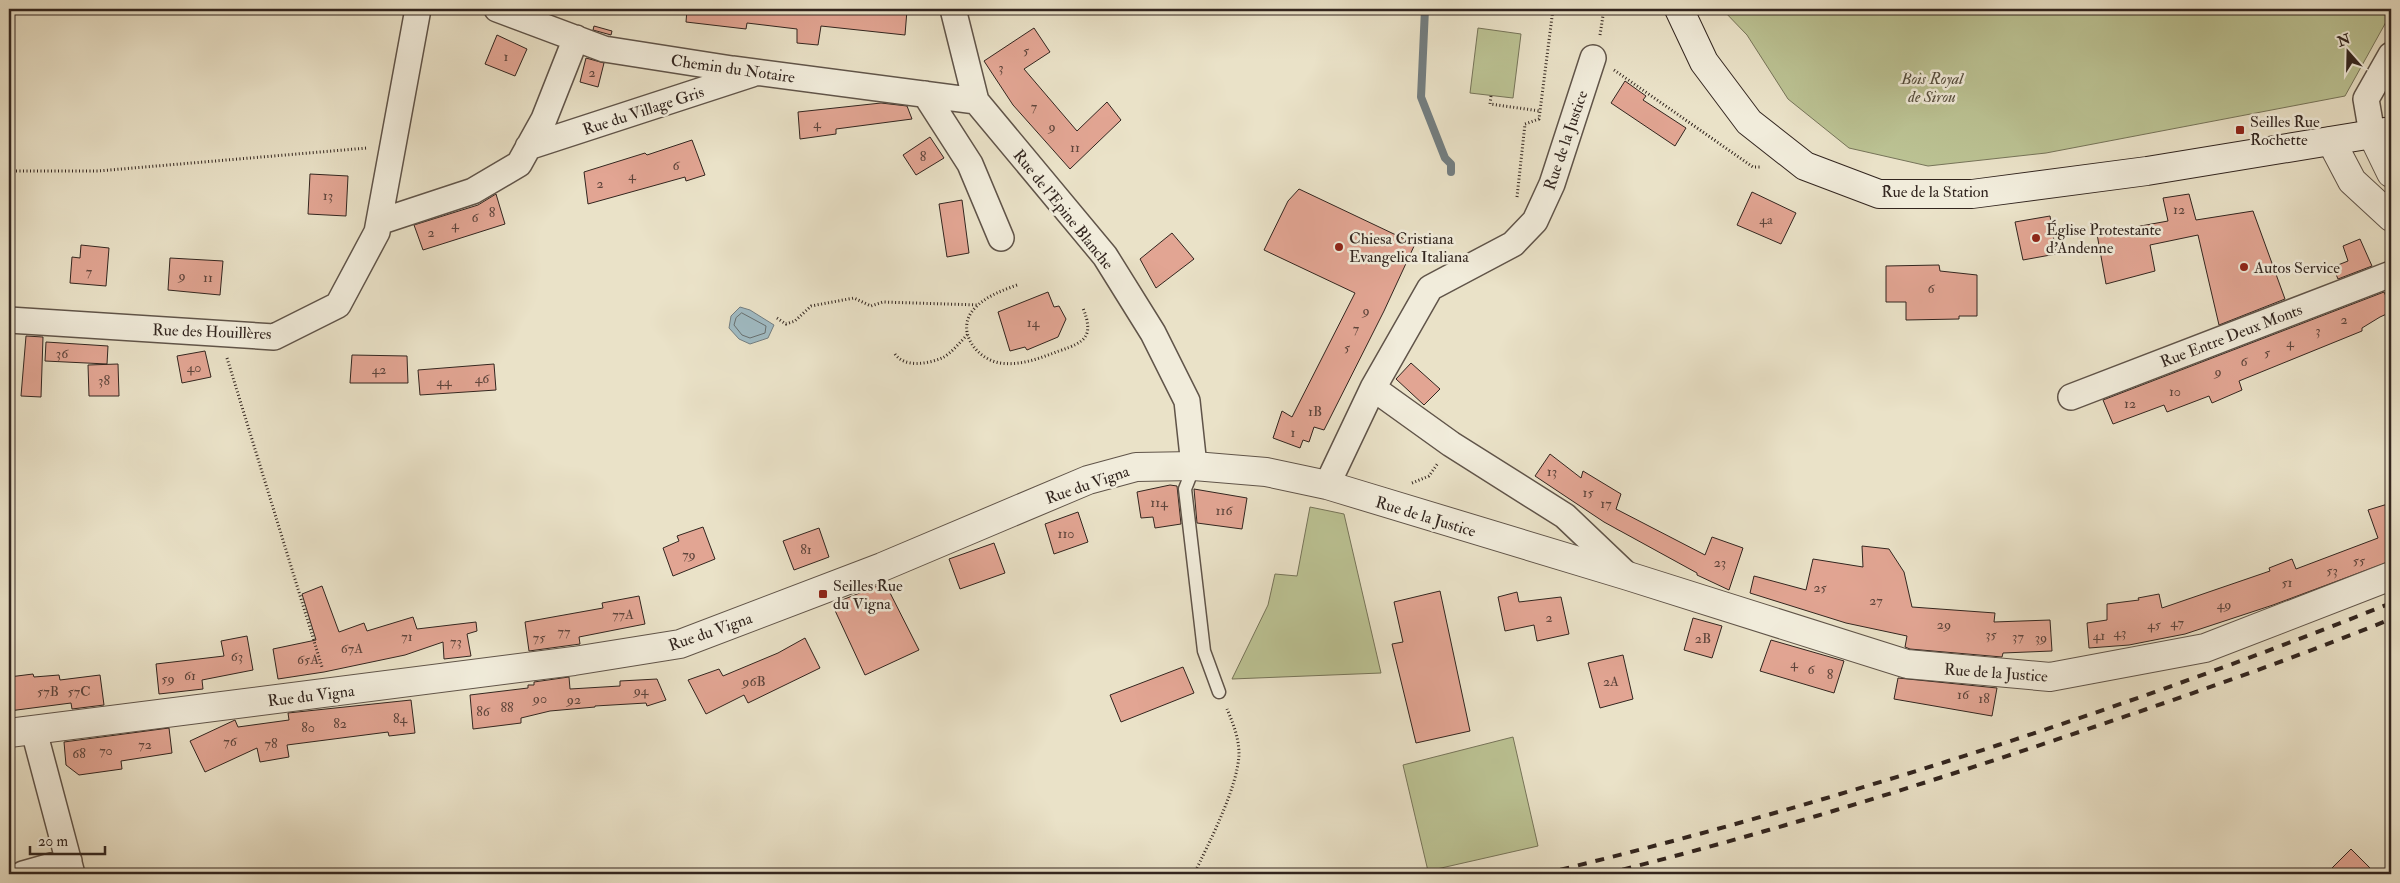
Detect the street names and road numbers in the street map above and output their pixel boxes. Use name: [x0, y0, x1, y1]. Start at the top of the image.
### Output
street label: Chemin du Notaire: [670, 50, 796, 88]
street label: Rue du Village Gris: [580, 82, 707, 140]
street label: Rue de la Justice: [1540, 88, 1593, 193]
street label: Rue de l'Epine Blanche: [1008, 146, 1118, 275]
street label: Rue de la Station: [1881, 182, 1989, 202]
street label: Rue Entre Deux Monts: [2157, 300, 2305, 372]
street label: Rue des Houillères: [152, 320, 272, 344]
street label: Rue du Vigna: [1043, 461, 1132, 509]
street label: Rue de la Justice: [1373, 492, 1479, 543]
street label: Rue du Vigna: [666, 608, 755, 656]
street label: Rue de la Justice: [1943, 659, 2049, 688]
street label: Rue du Vigna: [267, 681, 356, 711]

